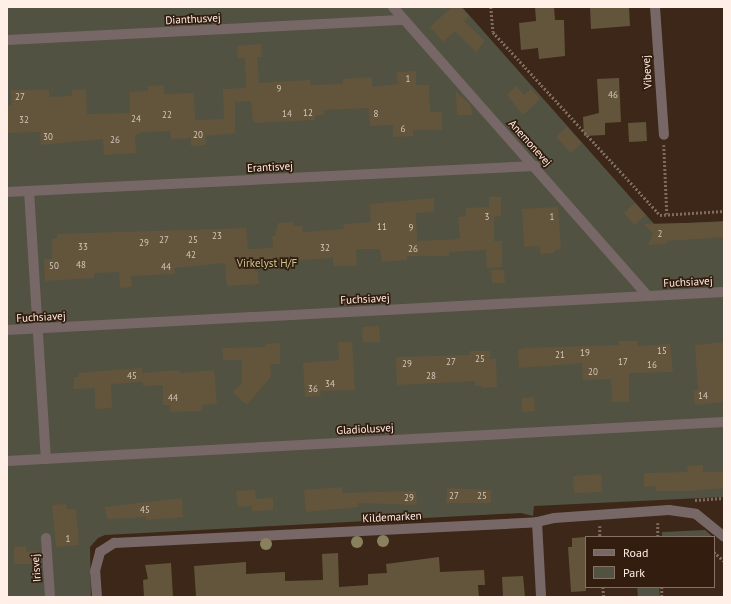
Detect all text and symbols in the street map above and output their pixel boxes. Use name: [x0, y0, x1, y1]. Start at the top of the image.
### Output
street label: Dianthusvej: [165, 11, 221, 27]
street label: Vibevej: [639, 54, 655, 90]
house number: 1: [406, 74, 410, 84]
house number: 9: [277, 84, 281, 94]
house number: 46: [608, 90, 618, 100]
house number: 27: [15, 92, 25, 102]
house number: 12: [303, 108, 313, 118]
house number: 14: [282, 109, 292, 119]
house number: 8: [374, 109, 378, 119]
house number: 22: [162, 110, 172, 120]
house number: 24: [131, 114, 141, 124]
house number: 32: [19, 115, 29, 125]
street label: Anemonevej: [506, 117, 554, 169]
house number: 6: [401, 124, 405, 134]
house number: 20: [193, 130, 203, 140]
house number: 30: [43, 132, 53, 142]
house number: 26: [110, 135, 120, 145]
street label: Erantisvej: [247, 159, 293, 175]
house number: 3: [485, 212, 489, 222]
house number: 1: [550, 212, 554, 222]
house number: 11: [377, 222, 387, 232]
house number: 9: [409, 223, 413, 233]
house number: 2: [658, 229, 662, 239]
house number: 23: [212, 231, 222, 241]
house number: 27: [159, 235, 169, 245]
house number: 25: [188, 235, 198, 245]
house number: 29: [139, 238, 149, 248]
house number: 33: [78, 242, 88, 252]
house number: 32: [320, 243, 330, 253]
house number: 26: [408, 244, 418, 254]
house number: 42: [186, 250, 196, 260]
park label: Virkelyst H/F: [237, 256, 297, 270]
house number: 48: [76, 260, 86, 270]
house number: 50: [49, 261, 59, 271]
house number: 44: [161, 262, 171, 272]
street label: Fuchsiavej: [663, 274, 713, 290]
street label: Fuchsiavej: [340, 291, 390, 307]
street label: Fuchsiavej: [16, 309, 66, 325]
house number: 15: [657, 346, 667, 356]
house number: 19: [580, 348, 590, 358]
house number: 21: [555, 350, 565, 360]
house number: 25: [475, 354, 485, 364]
house number: 27: [446, 357, 456, 367]
house number: 17: [618, 357, 628, 367]
house number: 29: [402, 359, 412, 369]
house number: 16: [647, 360, 657, 370]
house number: 20: [588, 367, 598, 377]
house number: 45: [127, 371, 137, 381]
house number: 28: [426, 371, 436, 381]
house number: 34: [325, 379, 335, 389]
house number: 36: [308, 384, 318, 394]
house number: 14: [698, 391, 708, 401]
house number: 44: [168, 393, 178, 403]
street label: Gladiolusvej: [336, 421, 394, 437]
house number: 27: [449, 491, 459, 501]
house number: 25: [477, 491, 487, 501]
house number: 29: [404, 493, 414, 503]
house number: 45: [140, 505, 150, 515]
street label: Kildemarken: [362, 509, 422, 525]
house number: 1: [66, 534, 70, 544]
legend: [585, 536, 715, 588]
text: Road: [623, 545, 648, 560]
street label: Irisvej: [28, 553, 44, 583]
text: Park: [623, 565, 645, 580]

